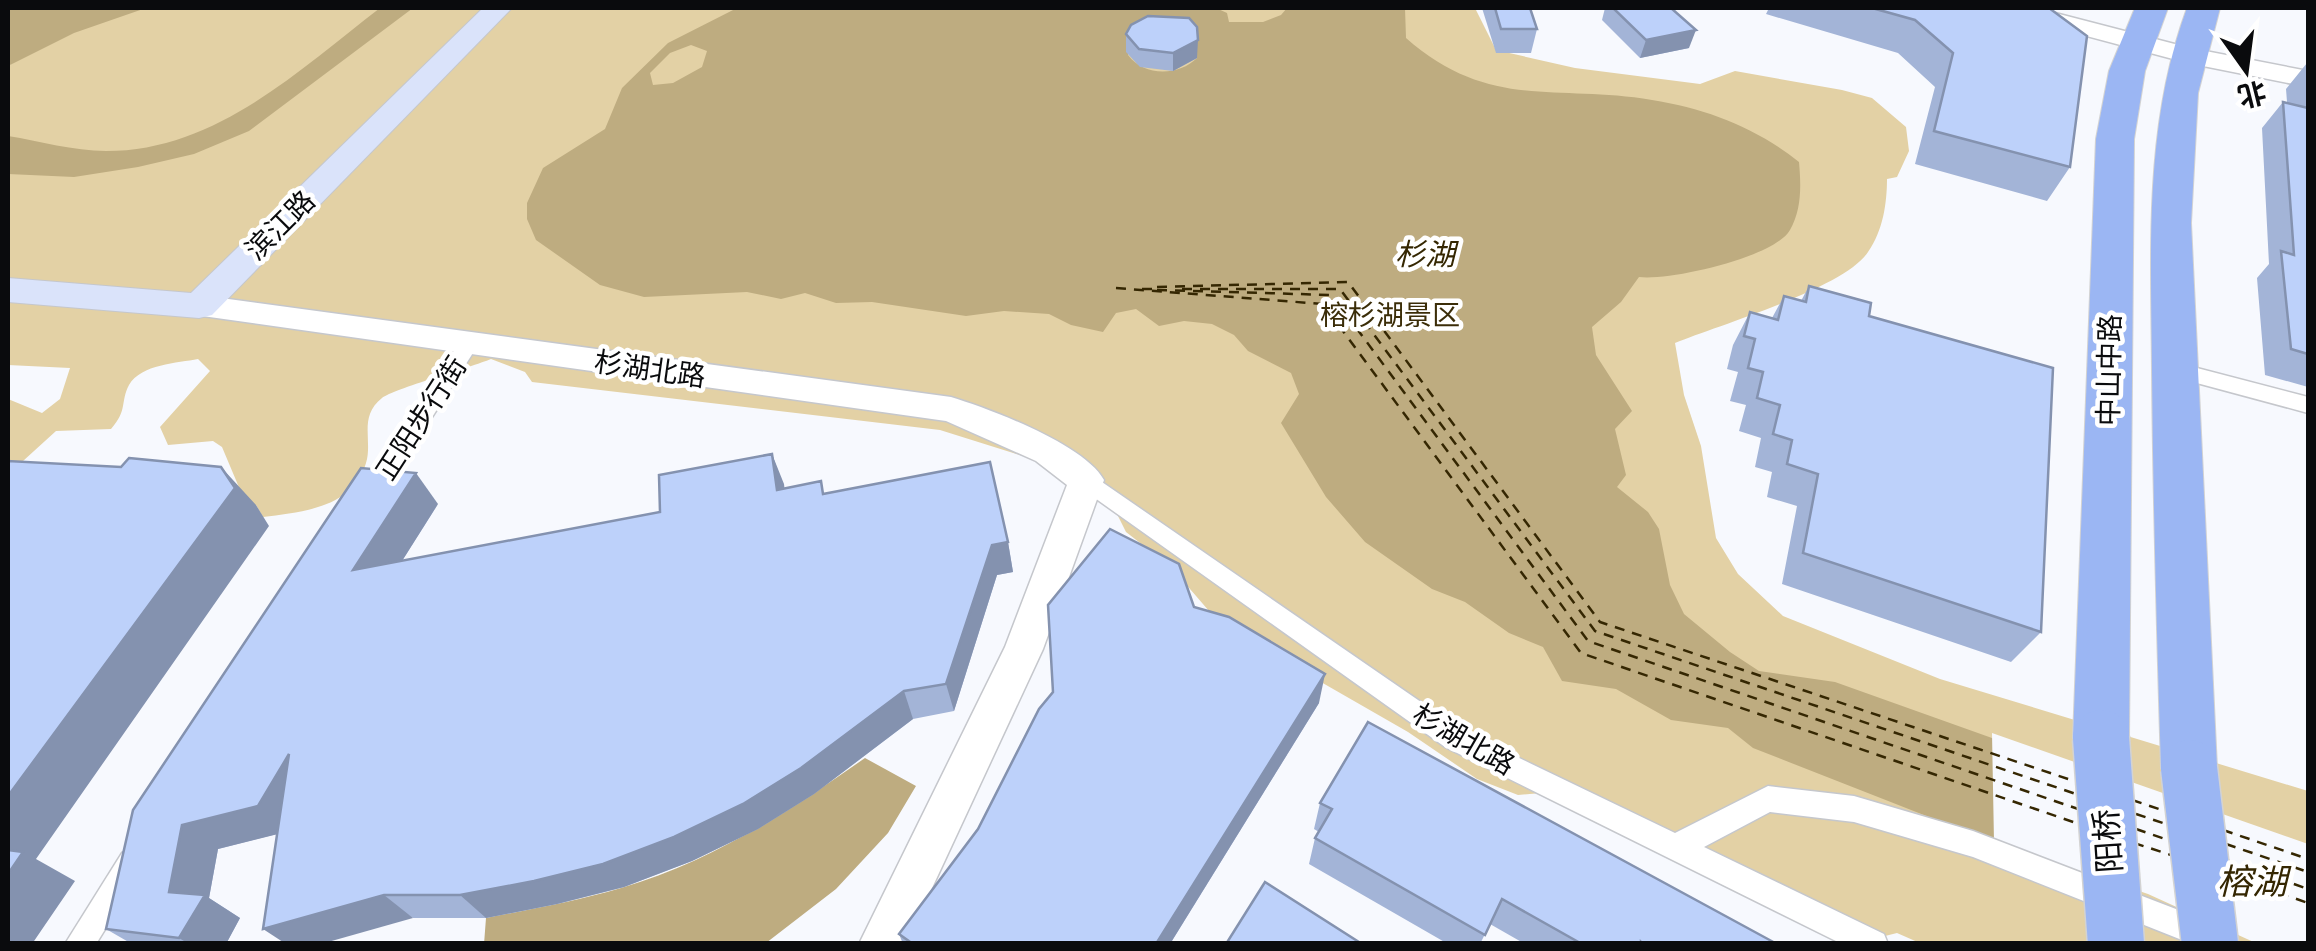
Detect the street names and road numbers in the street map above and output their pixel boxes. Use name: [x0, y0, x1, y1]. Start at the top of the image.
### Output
street label: 滨江路: [237, 182, 325, 270]
street label: 中山中路: [2089, 314, 2131, 426]
street label: 杉湖北路: [592, 342, 708, 398]
street label: 正阳步行街: [367, 349, 477, 488]
street label: 杉湖北路: [1405, 695, 1522, 785]
street label: 阳桥: [2084, 807, 2134, 874]

